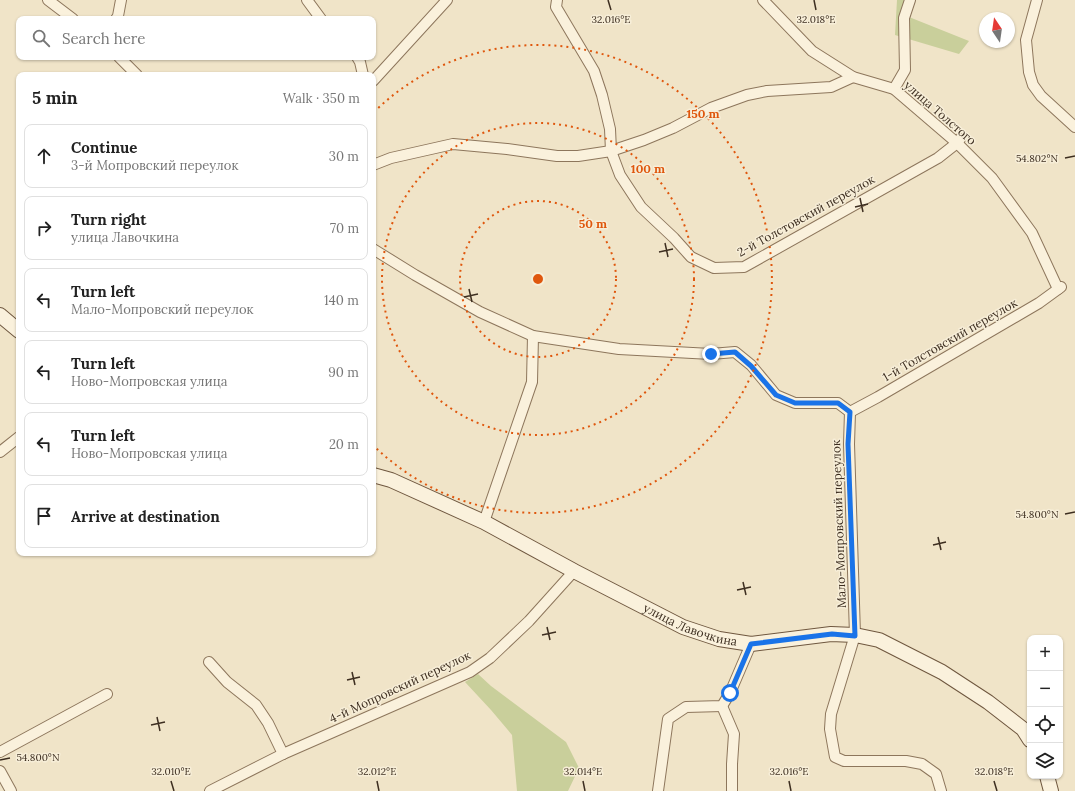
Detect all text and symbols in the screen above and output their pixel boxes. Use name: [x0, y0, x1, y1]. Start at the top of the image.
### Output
north arrow: [979, 12, 1015, 48]
text: 32.016°E: [591, 13, 631, 26]
text: 32.018°E: [797, 13, 836, 26]
search box: [16, 16, 376, 60]
icon: search: [30, 27, 52, 49]
text: Search here: [62, 29, 145, 48]
street label: улица Толстого: [901, 77, 979, 148]
text: 5 min: [32, 87, 78, 109]
text: Walk · 350 m: [283, 90, 360, 107]
text: 150 m: [686, 106, 720, 121]
text: Continue: [71, 138, 137, 157]
icon: ahead: [33, 145, 55, 167]
text: 30 m: [329, 148, 359, 165]
text: 54.802°N: [1016, 152, 1058, 165]
text: 3-й Мопровский переулок: [71, 157, 238, 174]
text: 100 m: [631, 161, 665, 176]
street label: 2-й Толстовский переулок: [734, 171, 878, 260]
text: Turn right: [71, 210, 147, 229]
text: 50 m: [579, 216, 607, 231]
icon: right: [33, 217, 55, 239]
text: 70 m: [330, 220, 359, 237]
text: улица Лавочкина: [71, 229, 179, 246]
centre of rings: [531, 272, 545, 286]
text: Turn left: [71, 282, 135, 301]
icon: left: [33, 289, 55, 311]
text: 140 m: [324, 292, 359, 309]
street label: 1-й Толстовский переулок: [880, 295, 1020, 384]
text: Мало-Мопровский переулок: [71, 301, 254, 318]
route end: [702, 345, 720, 363]
text: Turn left: [71, 354, 135, 373]
icon: left: [33, 361, 55, 383]
text: 90 m: [328, 364, 359, 381]
text: Ново-Мопровская улица: [71, 373, 227, 390]
text: Turn left: [71, 426, 135, 445]
icon: left: [33, 433, 55, 455]
text: 20 m: [329, 436, 359, 453]
street label: Мало-Мопровский переулок: [828, 439, 849, 608]
text: Ново-Мопровская улица: [71, 445, 227, 462]
icon: arrive: [33, 505, 55, 527]
text: Arrive at destination: [71, 507, 220, 526]
text: 54.800°N: [1015, 508, 1059, 521]
street label: улица Лавочкина: [641, 600, 738, 649]
map controls: [1027, 635, 1063, 779]
button: +: [1027, 635, 1063, 671]
street label: 4-й Мопровский переулок: [327, 647, 473, 726]
button: −: [1027, 671, 1063, 707]
route start: [721, 684, 739, 702]
button: locate: [1027, 707, 1063, 743]
button: layers: [1027, 743, 1063, 779]
text: 54.800°N: [16, 751, 60, 764]
text: 32.010°E: [151, 765, 191, 778]
text: 32.012°E: [358, 765, 396, 778]
text: 32.014°E: [564, 765, 602, 778]
text: 32.016°E: [769, 765, 809, 778]
text: 32.018°E: [975, 765, 1014, 778]

